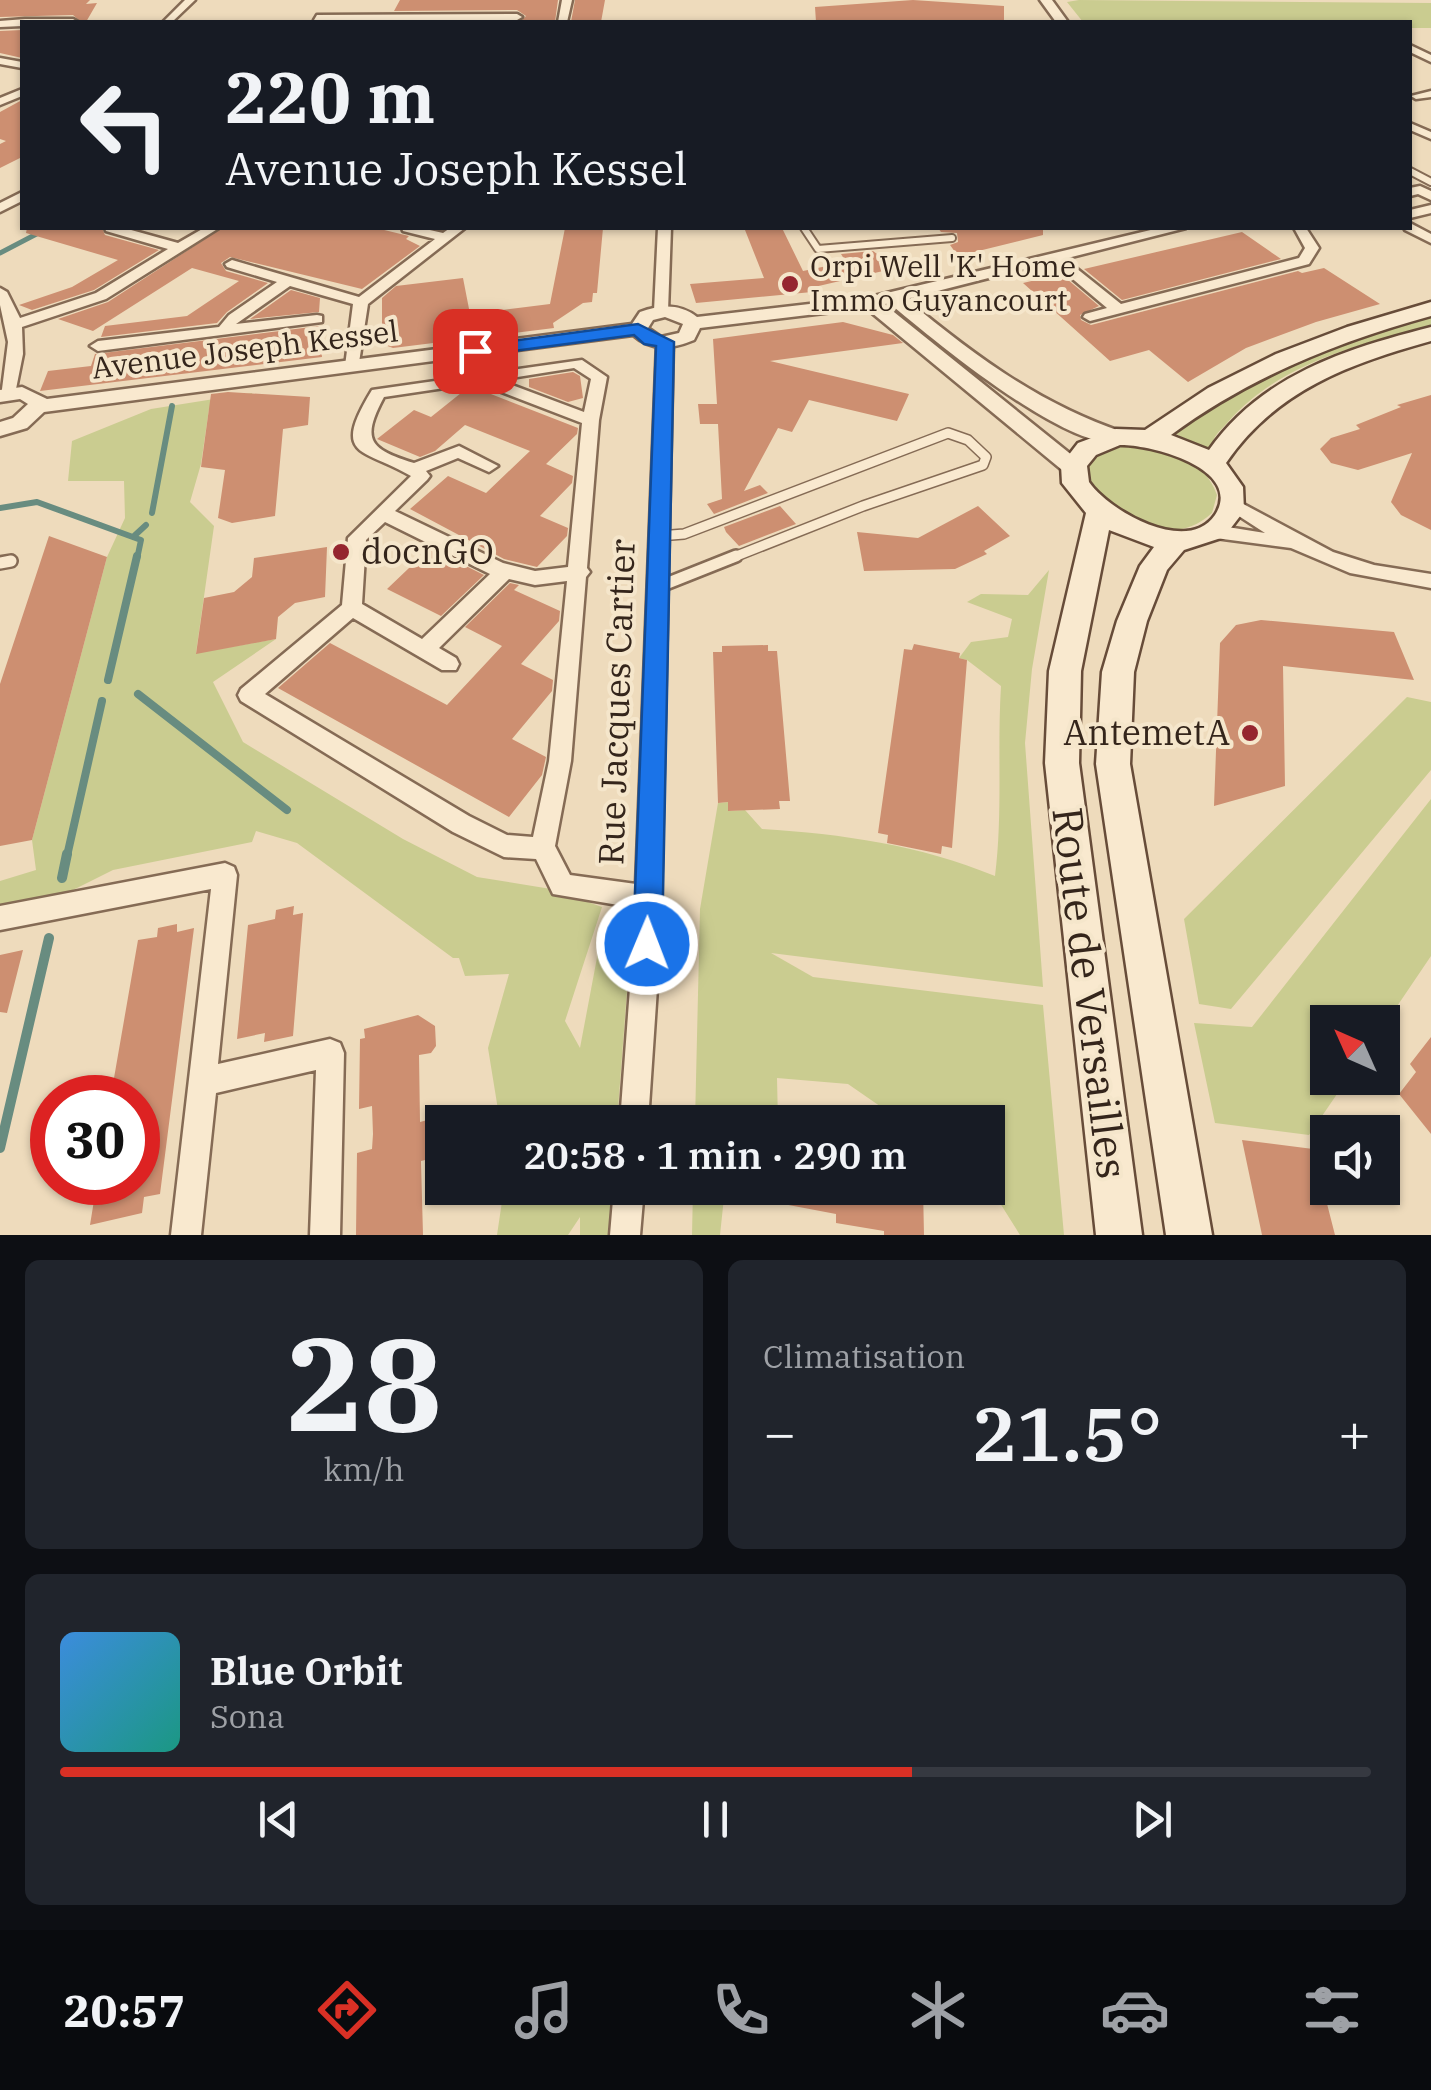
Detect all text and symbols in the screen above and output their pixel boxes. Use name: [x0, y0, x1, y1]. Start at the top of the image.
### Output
text: 220 m: [225, 51, 435, 142]
icon: left: [60, 60, 190, 190]
text: Avenue Joseph Kessel: [225, 139, 687, 197]
place label: Orpi Well 'K' Home Immo Guyancourt: [810, 246, 1076, 319]
marker: Orpi Well 'K' Home Immo Guyancourt: [779, 273, 801, 295]
pin: [433, 309, 518, 394]
street label: Avenue Joseph Kessel: [89, 310, 400, 387]
icon: arrive: [448, 324, 503, 379]
place label: docnGO: [361, 528, 494, 574]
street label: Rue Jacques Cartier: [587, 538, 645, 866]
marker: docnGO: [330, 541, 352, 563]
place label: AntemetA: [1063, 709, 1230, 755]
marker: AntemetA: [1239, 722, 1261, 744]
street label: Route de Versailles: [1040, 804, 1141, 1182]
position arrow: [595, 892, 699, 996]
north arrow: [1310, 1005, 1400, 1095]
map controls: [1310, 1005, 1400, 1205]
speed limit sign: 30: [30, 1075, 160, 1205]
button: sound: [1310, 1115, 1400, 1205]
text: 20:58 · 1 min · 290 m: [523, 1130, 907, 1179]
text: 28: [286, 1298, 442, 1467]
text: Climatisation: [763, 1335, 965, 1377]
text: 21.5°: [972, 1384, 1162, 1482]
text: −: [763, 1397, 796, 1468]
text: +: [1338, 1397, 1371, 1468]
text: km/h: [324, 1448, 404, 1490]
text: Blue Orbit: [210, 1646, 402, 1695]
text: Sona: [210, 1695, 285, 1737]
icon: previous: [251, 1792, 306, 1847]
icon: pause: [688, 1792, 743, 1847]
icon: next: [1125, 1792, 1180, 1847]
icon: directions: [312, 1975, 382, 2045]
icon: music: [509, 1975, 579, 2045]
icon: phone: [706, 1975, 776, 2045]
icon: climate: [903, 1975, 973, 2045]
icon: car: [1100, 1975, 1170, 2045]
icon: filters: [1297, 1975, 1367, 2045]
text: 20:57: [64, 1981, 185, 2039]

